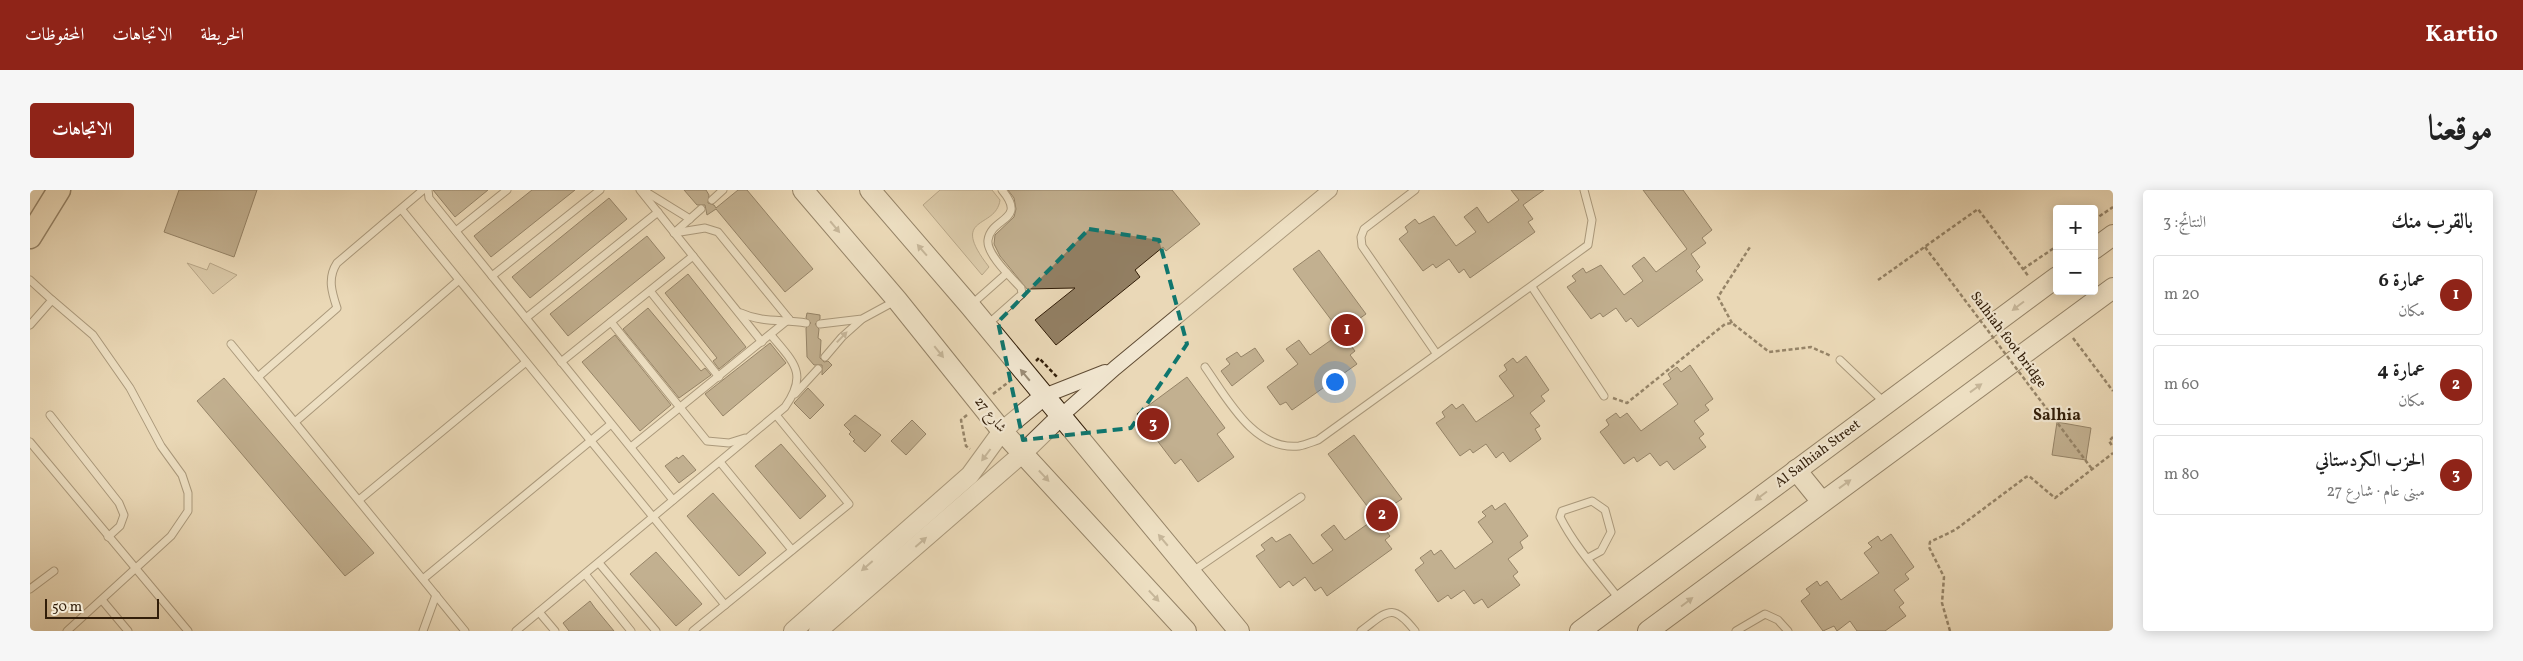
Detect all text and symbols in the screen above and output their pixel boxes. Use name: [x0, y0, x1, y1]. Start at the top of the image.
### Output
text: Kartio: [2425, 18, 2498, 52]
text: المحفوظات: [25, 23, 84, 48]
text: الاتجاهات: [112, 23, 172, 48]
text: الخريطة: [200, 23, 244, 48]
button: الاتجاهات: [30, 103, 134, 158]
text: موقعنا: [2428, 106, 2493, 154]
map controls: [2053, 205, 2098, 295]
button: +: [2053, 205, 2098, 250]
text: بالقرب منك: [2391, 208, 2473, 237]
text: النتائج: 3: [2163, 212, 2206, 234]
one-way arrow: [829, 221, 840, 233]
one-way arrow: [916, 243, 927, 256]
button: −: [2053, 250, 2098, 295]
text: عمارة 6: [2378, 268, 2425, 294]
text: 20 m: [2164, 284, 2199, 306]
text: 1: [2453, 284, 2459, 306]
street label: Salhiah foot bridge: [1965, 288, 2051, 392]
one-way arrow: [2012, 300, 2025, 311]
text: مكان: [2398, 301, 2425, 323]
pin: 1: [1331, 311, 1363, 349]
one-way arrow: [836, 331, 848, 343]
one-way arrow: [933, 345, 944, 358]
text: عمارة 4: [2377, 358, 2425, 384]
one-way arrow: [1020, 368, 1031, 381]
your location: [1322, 369, 1348, 395]
text: 60 m: [2164, 374, 2199, 396]
text: 2: [2452, 374, 2460, 396]
one-way arrow: [1969, 383, 1983, 393]
text: مكان: [2398, 391, 2425, 413]
street label: شارع 27: [969, 393, 1010, 438]
pin: 3: [1137, 405, 1169, 443]
district label: Salhia: [2033, 405, 2081, 427]
street label: Al Salhiah Street: [1771, 415, 1865, 493]
one-way arrow: [980, 448, 991, 461]
text: الحزب الكردستاني: [2315, 448, 2425, 474]
text: 80 m: [2164, 464, 2199, 486]
text: 3: [2452, 464, 2460, 486]
one-way arrow: [1038, 469, 1050, 481]
one-way arrow: [1838, 479, 1852, 489]
text: مبنى عام · شارع 27: [2326, 481, 2425, 503]
one-way arrow: [1755, 491, 1768, 502]
pin: 2: [1366, 496, 1398, 534]
one-way arrow: [1158, 533, 1169, 546]
one-way arrow: [914, 536, 927, 547]
one-way arrow: [861, 560, 874, 571]
one-way arrow: [1148, 589, 1159, 602]
scale bar: [45, 596, 159, 619]
one-way arrow: [1680, 597, 1694, 607]
text: 50 m: [52, 598, 82, 617]

